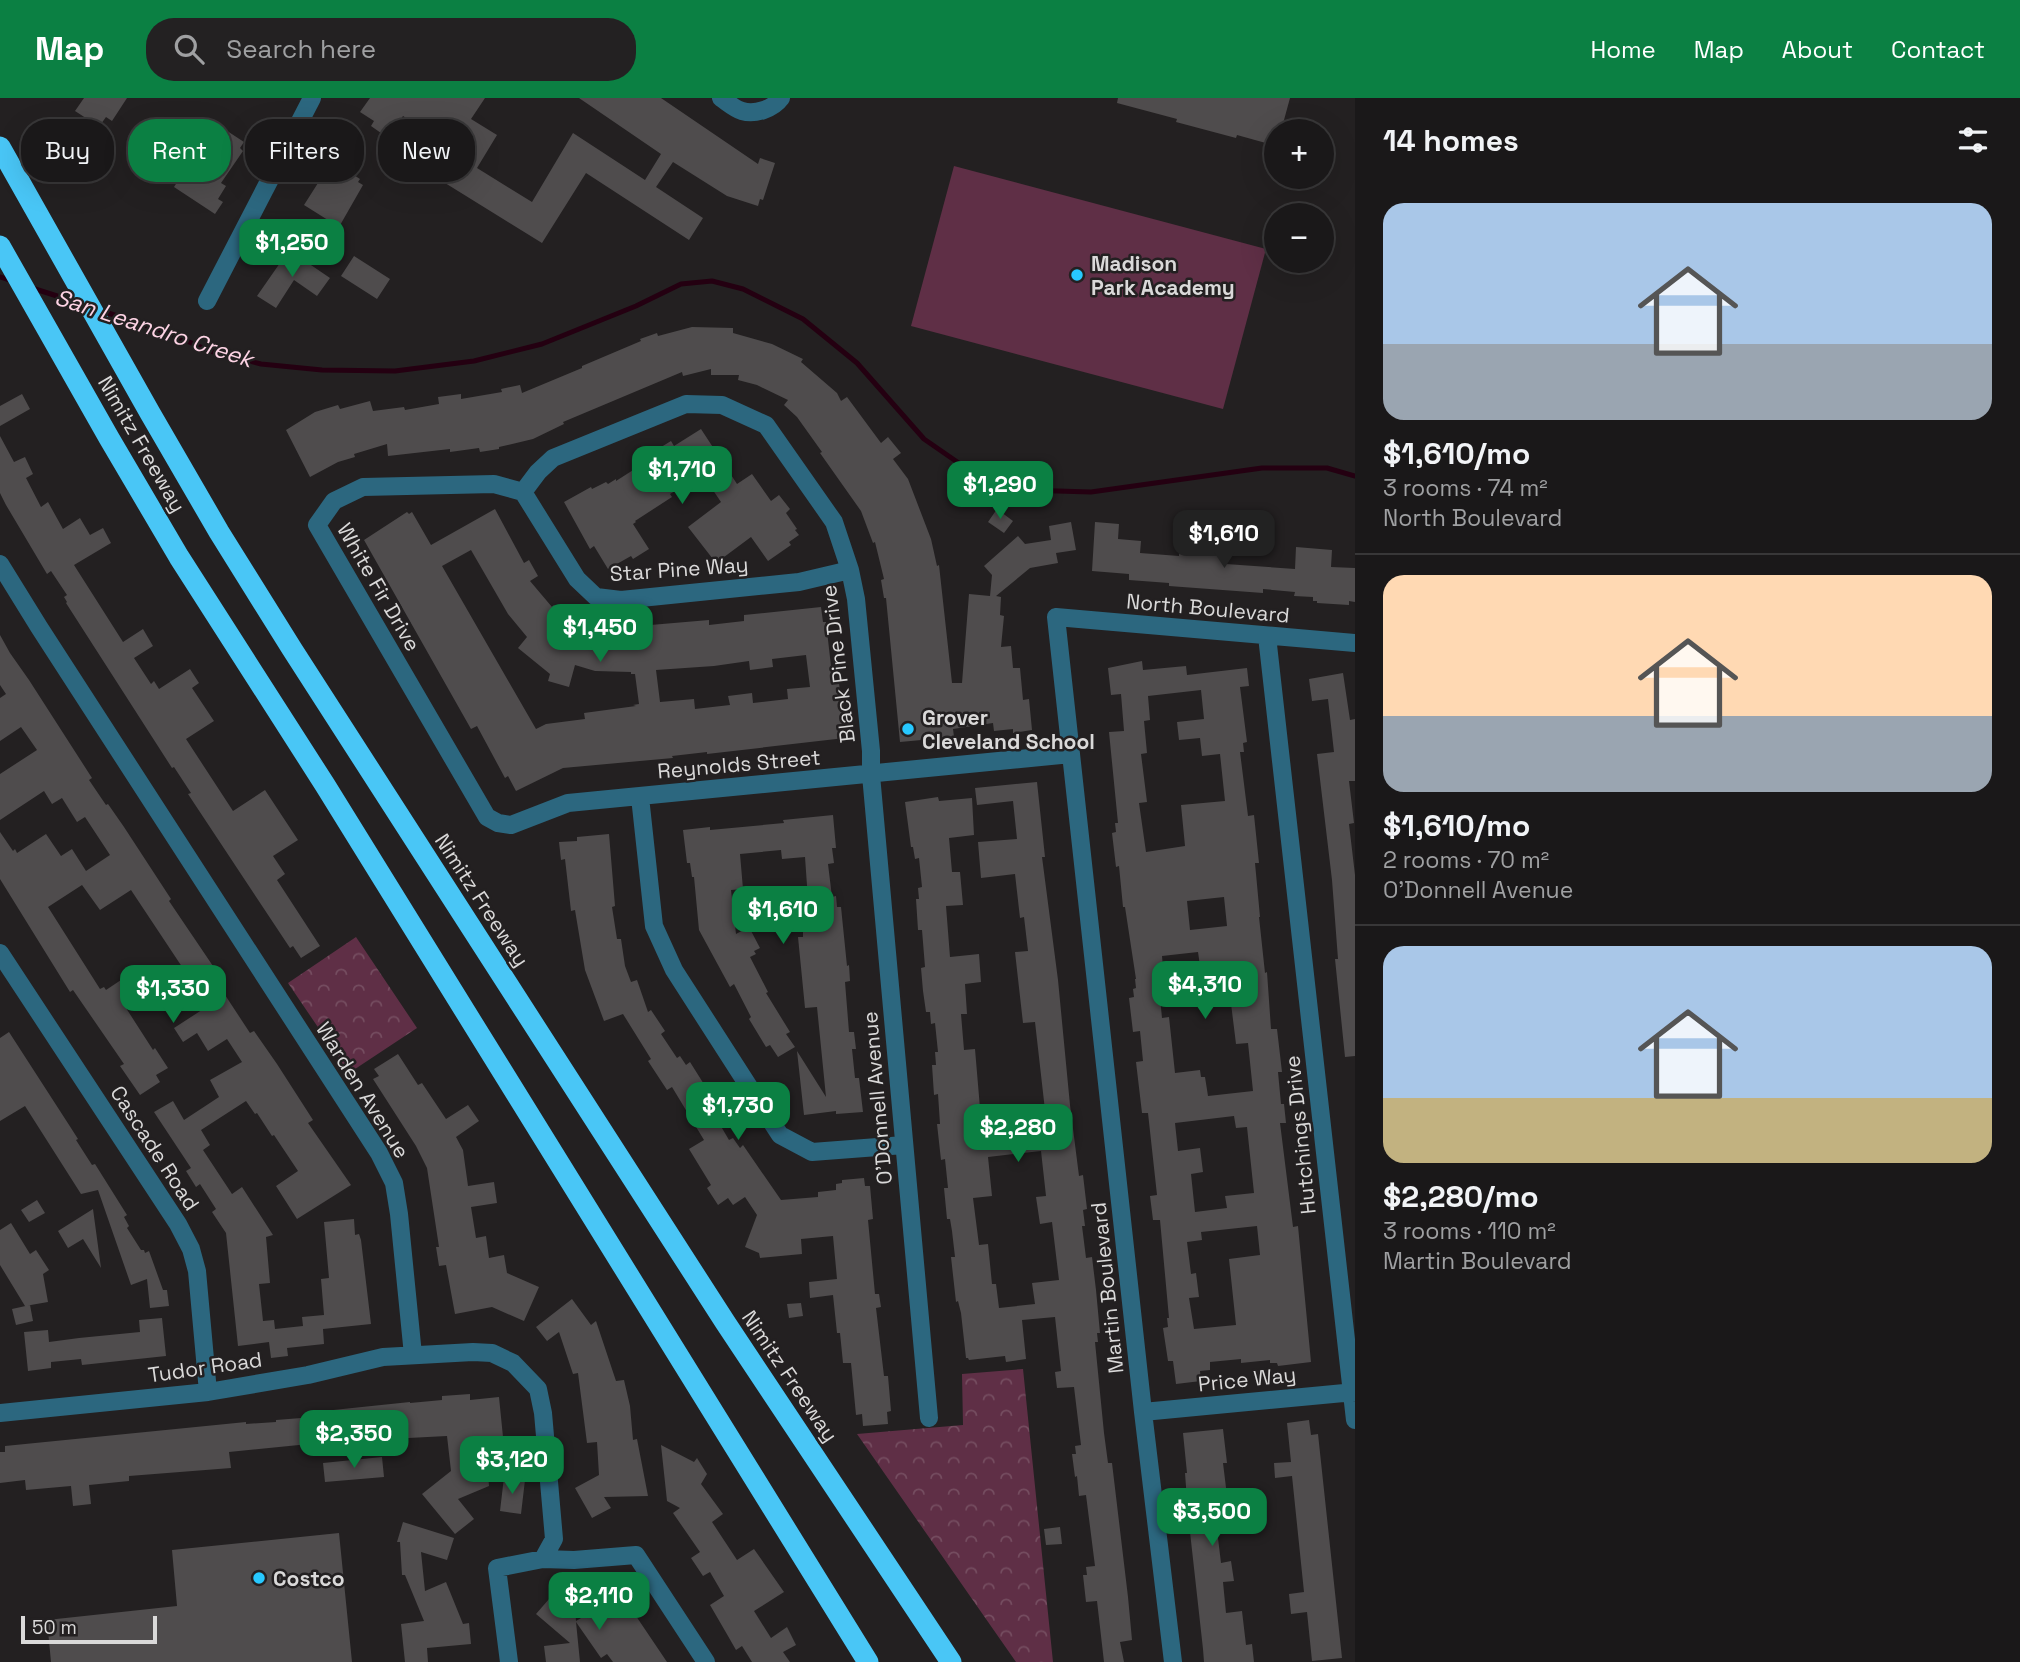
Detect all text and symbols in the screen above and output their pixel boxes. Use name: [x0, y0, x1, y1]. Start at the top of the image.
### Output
search box: [146, 18, 636, 81]
text: Map: [35, 28, 104, 70]
icon: search: [170, 30, 208, 68]
text: Search here: [226, 32, 376, 66]
text: Home: [1590, 34, 1656, 65]
text: Map: [1694, 34, 1744, 65]
text: About: [1782, 34, 1853, 65]
text: Contact: [1891, 34, 1985, 65]
chip: Buy: [21, 119, 114, 182]
chip: Rent: [128, 119, 231, 182]
chip: Filters: [245, 119, 364, 182]
chip: New: [378, 119, 475, 182]
map controls: [1264, 119, 1334, 273]
button: +: [1264, 119, 1334, 189]
text: 14 homes: [1383, 121, 1519, 160]
icon: filters: [1954, 121, 1992, 159]
button: −: [1264, 203, 1334, 273]
pin: $1,250: [235, 220, 349, 279]
text: $1,250: [255, 227, 329, 257]
icon: home: [1625, 248, 1751, 374]
place label: Madison Park Academy: [1091, 250, 1235, 301]
marker: Madison Park Academy: [1069, 267, 1085, 283]
water label: San Leandro Creek: [51, 282, 259, 375]
street label: Nimitz Freeway: [92, 371, 192, 517]
text: $1,610/mo: [1383, 434, 1530, 473]
pin: $1,710: [625, 446, 739, 506]
text: $1,710: [648, 454, 716, 484]
pin: $1,290: [943, 462, 1057, 521]
text: $1,290: [963, 469, 1037, 499]
text: 3 rooms · 74 m²: [1383, 473, 1548, 503]
text: North Boulevard: [1383, 503, 1562, 533]
pin: $1,610: [1167, 510, 1281, 570]
street label: White Fir Drive: [331, 518, 427, 656]
text: $1,610: [1189, 518, 1259, 548]
street label: Star Pine Way: [609, 551, 749, 587]
street label: Black Pine Drive: [815, 584, 861, 744]
street label: North Boulevard: [1125, 587, 1291, 629]
pin: $1,450: [543, 604, 657, 664]
text: $1,450: [563, 612, 637, 642]
icon: home: [1625, 620, 1751, 746]
place label: Grover Cleveland School: [922, 704, 1095, 755]
marker: Grover Cleveland School: [900, 721, 916, 737]
street label: Reynolds Street: [656, 743, 822, 785]
text: $1,610/mo: [1383, 806, 1530, 845]
street label: Nimitz Freeway: [429, 828, 535, 972]
text: 2 rooms · 70 m²: [1383, 845, 1549, 875]
text: O'Donnell Avenue: [1383, 875, 1573, 905]
pin: $1,610: [726, 886, 840, 946]
text: $1,610: [748, 894, 818, 924]
pin: $4,310: [1148, 962, 1262, 1021]
pin: $1,330: [116, 965, 230, 1025]
text: $4,310: [1168, 969, 1242, 999]
text: $1,330: [136, 973, 210, 1003]
icon: home: [1625, 991, 1751, 1117]
street label: O'Donnell Avenue: [856, 1010, 898, 1186]
street label: Warden Avenue: [310, 1017, 416, 1163]
street label: Hutchings Drive: [1278, 1054, 1322, 1216]
street label: Cascade Road: [105, 1080, 205, 1216]
pin: $1,730: [681, 1082, 795, 1142]
text: $1,730: [702, 1090, 774, 1120]
pin: $2,280: [961, 1104, 1075, 1164]
text: $2,280: [980, 1112, 1056, 1142]
text: $2,280/mo: [1383, 1177, 1539, 1216]
street label: Martin Boulevard: [1085, 1201, 1129, 1375]
text: 3 rooms · 110 m²: [1383, 1216, 1556, 1246]
text: Martin Boulevard: [1383, 1246, 1572, 1276]
street label: Nimitz Freeway: [736, 1305, 844, 1447]
street label: Tudor Road: [146, 1346, 264, 1388]
street label: Price Way: [1196, 1360, 1298, 1398]
pin: $2,350: [297, 1410, 411, 1470]
text: $2,350: [315, 1418, 393, 1448]
pin: $3,120: [455, 1436, 569, 1496]
text: $3,120: [476, 1444, 548, 1474]
pin: $3,500: [1155, 1488, 1269, 1548]
text: $3,500: [1173, 1496, 1251, 1526]
place label: Costco: [273, 1565, 345, 1592]
marker: Costco: [251, 1570, 267, 1586]
pin: $2,110: [542, 1572, 656, 1632]
text: $2,110: [565, 1580, 633, 1610]
scale bar: [21, 1613, 158, 1645]
text: 50 m: [32, 1615, 77, 1640]

